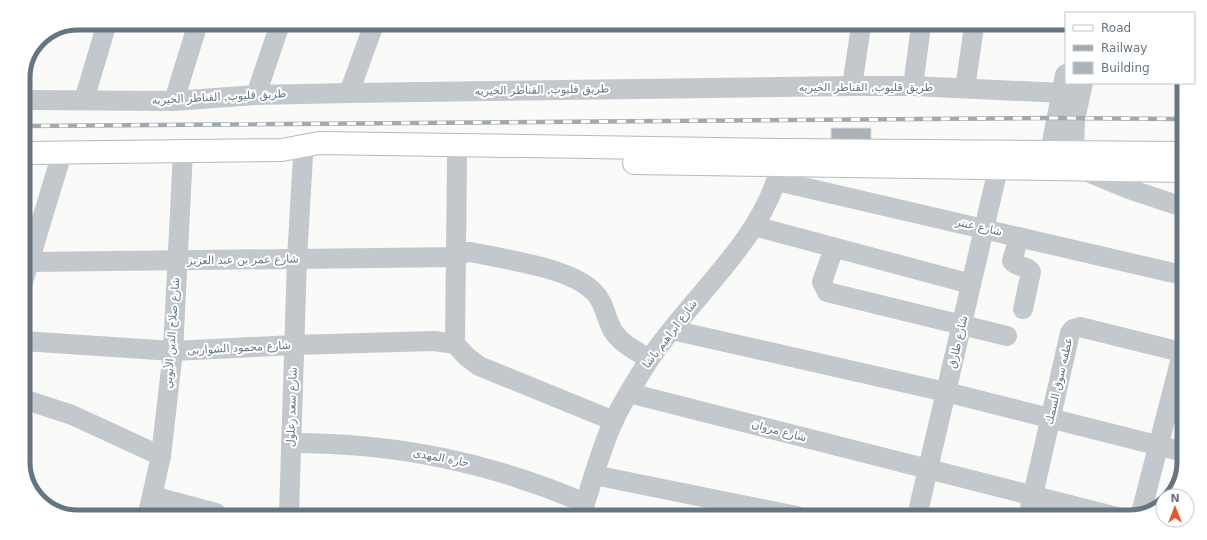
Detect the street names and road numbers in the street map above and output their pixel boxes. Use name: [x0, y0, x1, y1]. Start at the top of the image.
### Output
street label: طريق قليوب, القناطر الخيريه: [799, 81, 934, 95]
street label: طريق قليوب, القناطر الخيريه: [475, 82, 610, 99]
street label: طريق قليوب, القناطر الخيريه: [151, 87, 287, 108]
street label: شارع عنتر: [954, 215, 1003, 239]
street label: شارع عمر بن عبد العزيز: [186, 253, 299, 267]
street label: شارع صلاح الدين الأيوبي: [161, 277, 182, 389]
street label: شارع ابراهيم باشا: [640, 297, 700, 371]
street label: شارع طارق: [946, 314, 970, 370]
street label: عطفه سوق السمك: [1043, 336, 1075, 426]
street label: شارع محمود الشواربى: [187, 339, 291, 357]
street label: شارع سعد زغلول: [284, 367, 300, 447]
street label: شارع مروان: [750, 417, 808, 445]
street label: حارة المهدى: [412, 446, 470, 470]

